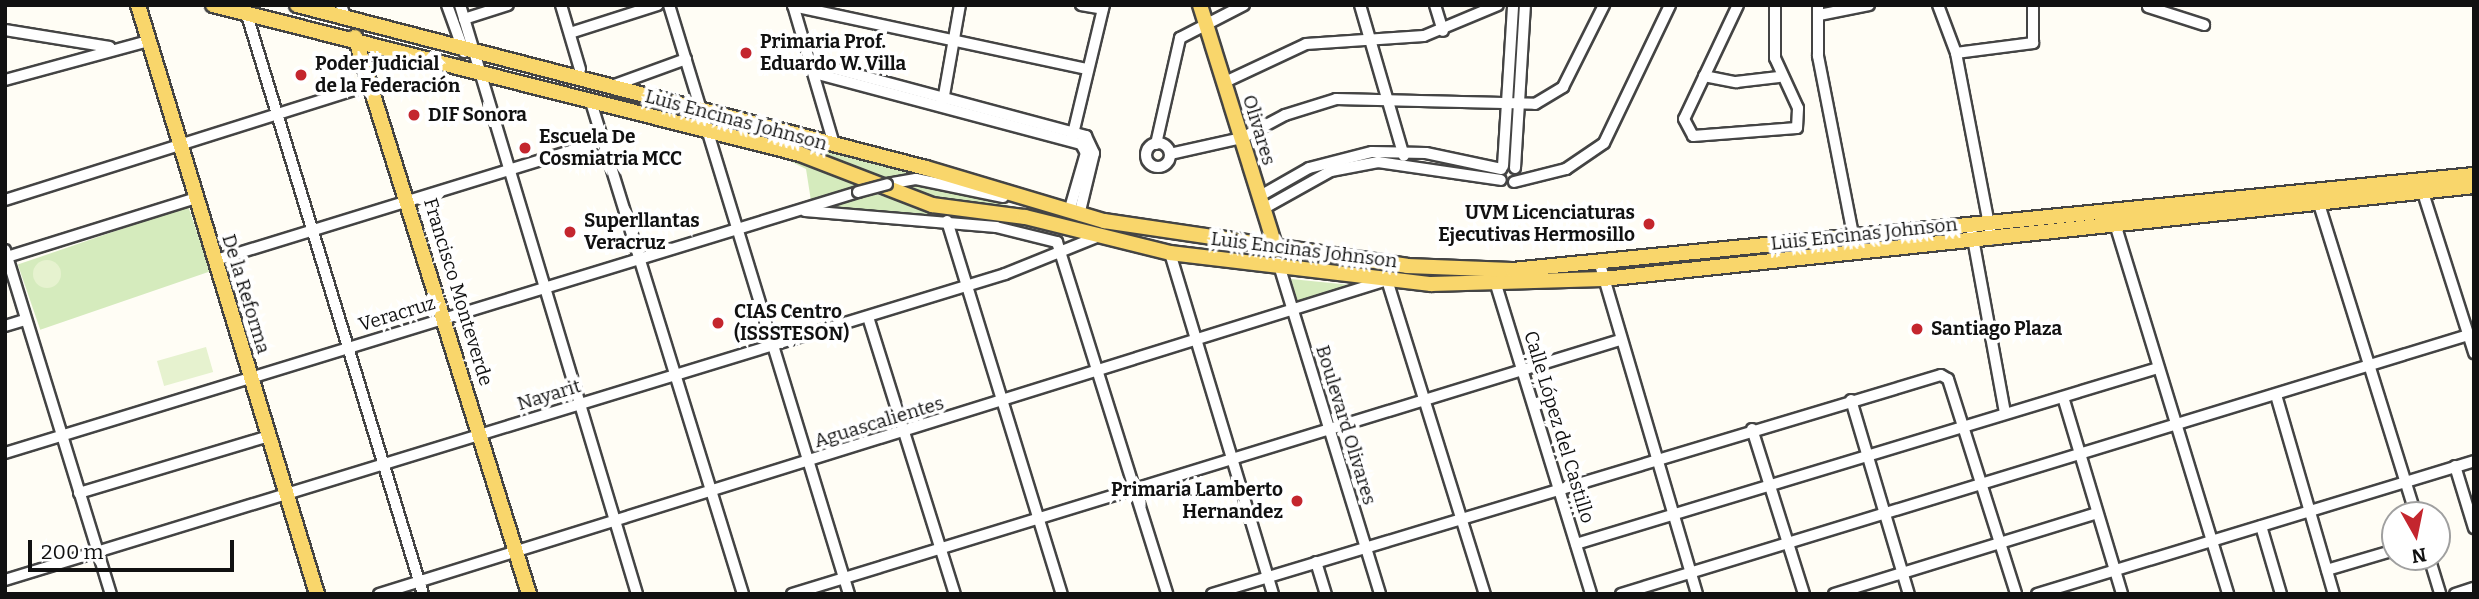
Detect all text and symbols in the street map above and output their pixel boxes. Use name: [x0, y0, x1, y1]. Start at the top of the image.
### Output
place label: Primaria Prof. Eduardo W. Villa: [760, 31, 906, 75]
marker: Primaria Prof. Eduardo W. Villa: [738, 45, 754, 61]
place label: Poder Judicial de la Federación: [315, 53, 460, 97]
marker: Poder Judicial de la Federación: [293, 67, 309, 83]
street label: Luis Encinas Johnson: [643, 85, 829, 155]
street label: Olivares: [1238, 92, 1280, 168]
place label: DIF Sonora: [428, 104, 527, 126]
marker: DIF Sonora: [406, 107, 422, 123]
place label: Escuela De Cosmiatria MCC: [539, 126, 682, 170]
marker: Escuela De Cosmiatria MCC: [517, 140, 533, 156]
street label: Francisco Monteverde: [419, 196, 497, 388]
place label: UVM Licenciaturas Ejecutivas Hermosillo: [1438, 202, 1635, 246]
place label: Superllantas Veracruz: [584, 210, 700, 254]
street label: Luis Encinas Johnson: [1770, 213, 1958, 255]
marker: UVM Licenciaturas Ejecutivas Hermosillo: [1641, 216, 1657, 232]
marker: Superllantas Veracruz: [562, 224, 578, 240]
street label: Luis Encinas Johnson: [1210, 227, 1398, 273]
street label: De la Reforma: [217, 232, 275, 356]
street label: Veracruz: [356, 292, 438, 336]
place label: CIAS Centro (ISSSTESON): [734, 301, 849, 345]
marker: CIAS Centro (ISSSTESON): [708, 313, 728, 333]
place label: Santiago Plaza: [1931, 318, 2062, 340]
marker: Santiago Plaza: [1909, 321, 1925, 337]
street label: Calle López del Castillo: [1519, 328, 1599, 526]
street label: Boulevard Olivares: [1311, 343, 1381, 507]
street label: Nayarit: [514, 375, 584, 415]
street label: Aguascalientes: [811, 391, 947, 453]
place label: Primaria Lamberto Hernandez: [1111, 479, 1283, 523]
marker: Primaria Lamberto Hernandez: [1289, 493, 1305, 509]
north arrow: [2381, 501, 2451, 571]
scale bar: [32, 526, 238, 570]
text: 200 m: [41, 539, 104, 565]
text: N: [2410, 543, 2428, 568]

